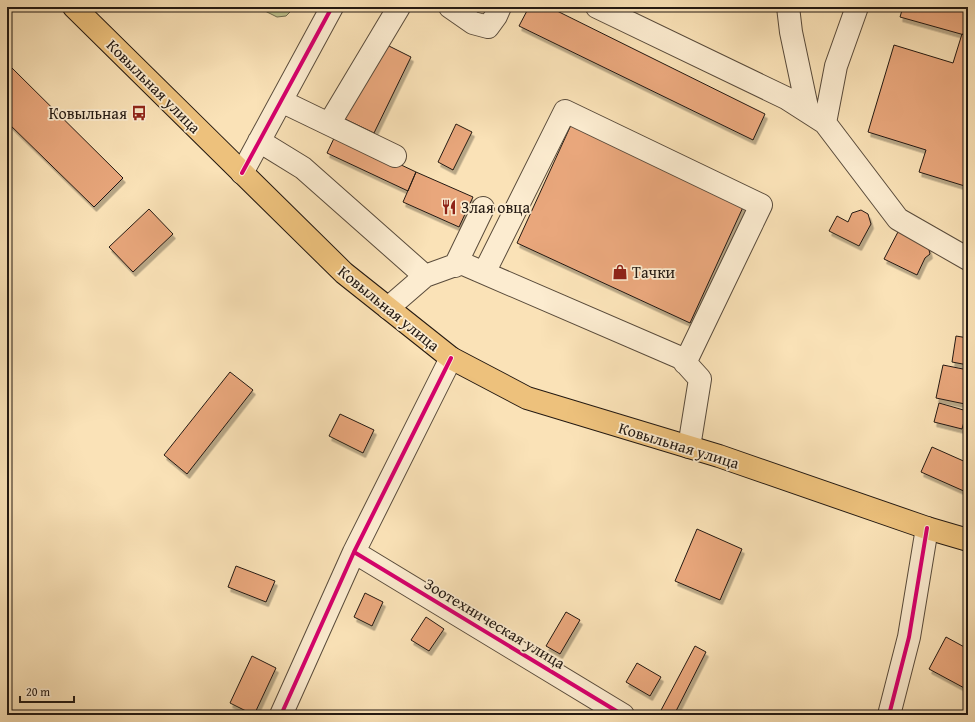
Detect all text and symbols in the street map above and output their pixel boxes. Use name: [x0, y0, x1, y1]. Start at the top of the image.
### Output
street label: Ковыльная улица: [101, 33, 207, 139]
place label: Ковыльная: [49, 101, 127, 125]
bus stop icon: Ковыльная: [130, 104, 148, 122]
place label: Злая овца: [461, 195, 530, 219]
restaurant icon: Злая овца: [440, 198, 458, 216]
street label: Ковыльная улица: [333, 259, 445, 357]
place label: Тачки: [632, 260, 676, 284]
shop icon: Тачки: [611, 263, 629, 281]
street label: Ковыльная улица: [616, 415, 743, 475]
street label: Зоотехническая улица: [420, 571, 570, 675]
scale bar: [20, 678, 74, 704]
text: 20 m: [26, 683, 50, 700]

